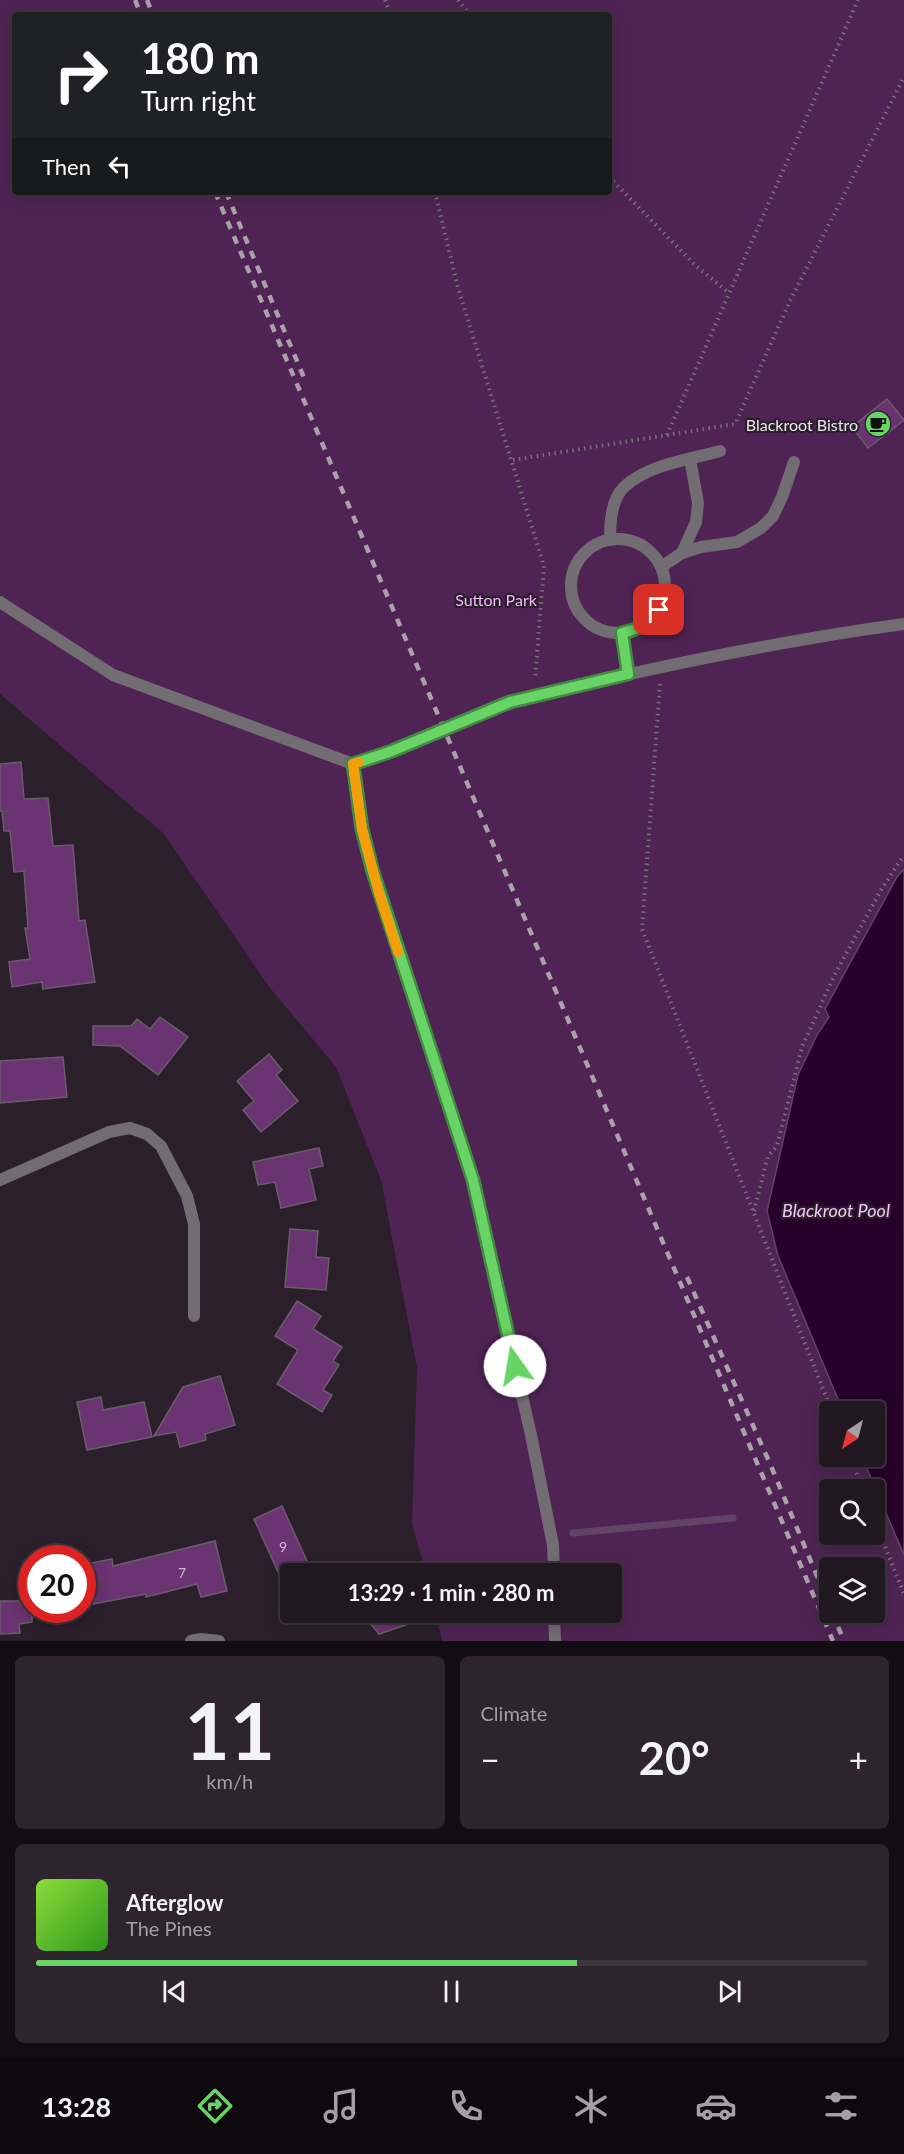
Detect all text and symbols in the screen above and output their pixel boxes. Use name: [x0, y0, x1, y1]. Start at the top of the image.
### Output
text: 180 m: [141, 33, 259, 83]
icon: right: [42, 36, 120, 114]
text: Turn right: [141, 84, 256, 117]
icon: left: [103, 150, 136, 183]
text: Then: [42, 153, 91, 180]
cafe icon: Blackroot Bistro: [863, 409, 893, 439]
place label: Blackroot Bistro: [746, 415, 858, 434]
pin: [633, 584, 684, 635]
park label: Sutton Park: [455, 590, 538, 609]
icon: arrive: [642, 593, 675, 626]
water label: Blackroot Pool: [782, 1199, 890, 1221]
position arrow: [483, 1334, 547, 1398]
north arrow: [819, 1401, 885, 1467]
map controls: [819, 1401, 885, 1623]
button: search: [819, 1479, 885, 1545]
house number: 9: [279, 1538, 287, 1555]
speed limit sign: 20: [18, 1545, 96, 1623]
button: layers: [819, 1557, 885, 1623]
house number: 7: [178, 1564, 186, 1581]
text: 13:29 · 1 min · 280 m: [348, 1579, 554, 1606]
text: 11: [185, 1683, 275, 1777]
text: Climate: [481, 1701, 547, 1725]
text: 20°: [639, 1731, 710, 1785]
text: −: [481, 1739, 500, 1779]
text: +: [849, 1739, 868, 1779]
text: km/h: [206, 1769, 253, 1793]
text: Afterglow: [126, 1889, 223, 1916]
text: The Pines: [126, 1916, 212, 1940]
icon: previous: [158, 1975, 191, 2008]
icon: pause: [435, 1975, 468, 2008]
icon: next: [713, 1975, 746, 2008]
icon: directions: [194, 2085, 236, 2127]
icon: music: [320, 2085, 362, 2127]
icon: phone: [445, 2085, 487, 2127]
icon: climate: [570, 2085, 612, 2127]
icon: car: [695, 2085, 737, 2127]
icon: filters: [820, 2085, 862, 2127]
text: 13:28: [42, 2090, 111, 2123]

